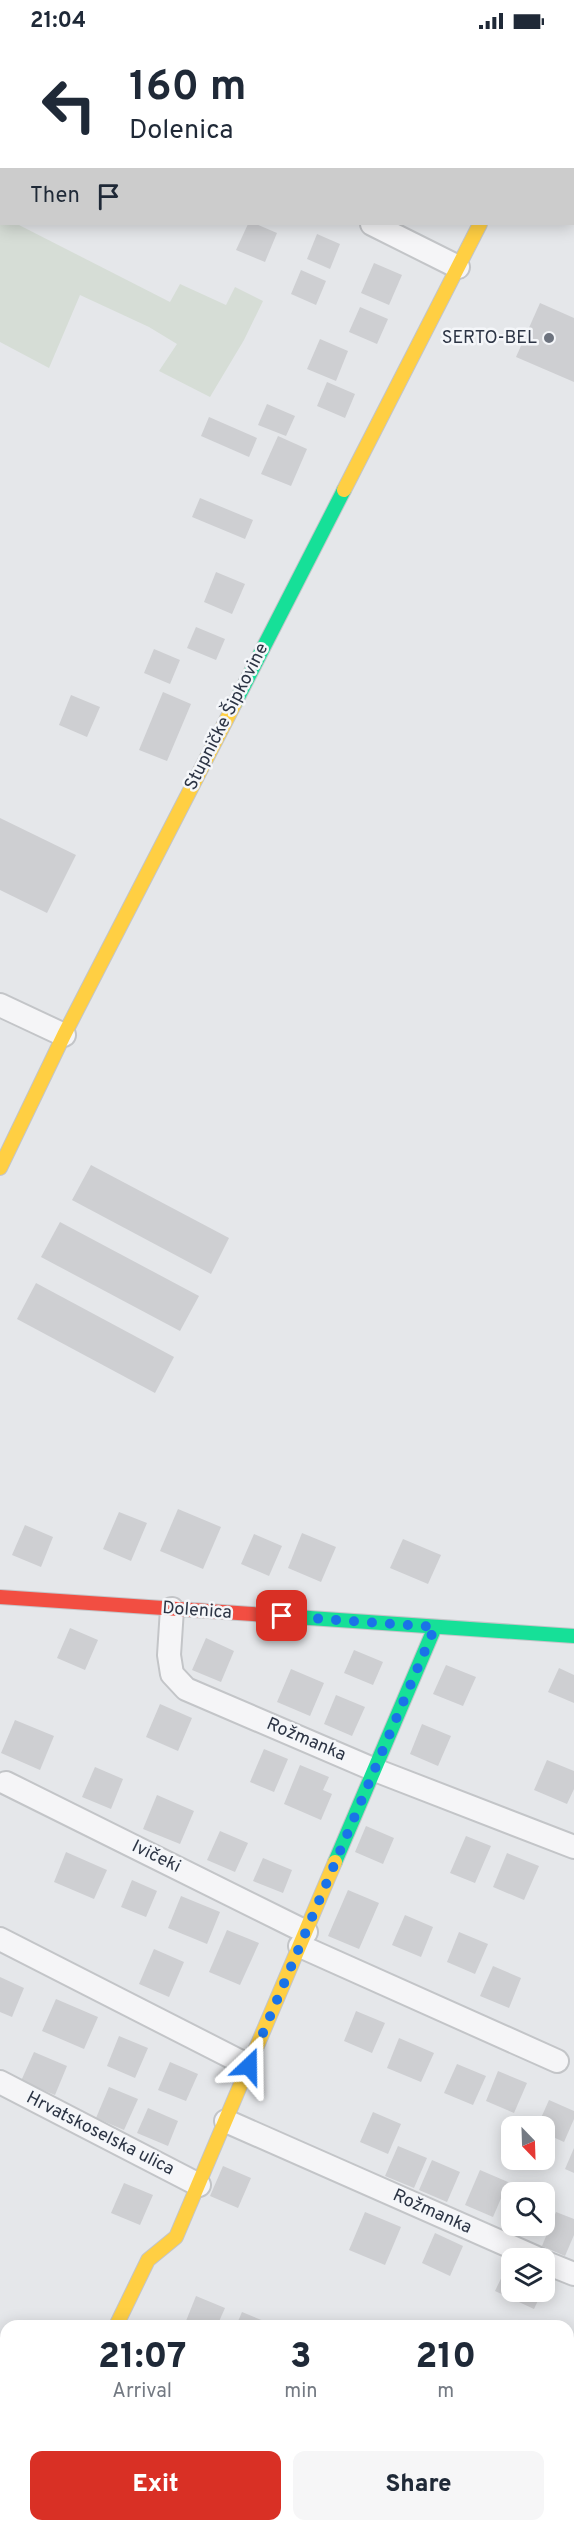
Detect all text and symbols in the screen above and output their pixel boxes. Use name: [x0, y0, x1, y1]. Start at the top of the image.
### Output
text: 21:04: [30, 8, 86, 35]
text: 160 m: [129, 62, 247, 115]
icon: left: [30, 66, 108, 144]
text: Dolenica: [129, 114, 234, 148]
icon: arrive: [92, 180, 125, 213]
text: Then: [30, 183, 80, 210]
place label: SERTO-BEL: [442, 327, 537, 350]
marker: SERTO-BEL: [542, 331, 556, 345]
street label: Stupničke Šipkovine: [178, 639, 274, 795]
pin: [256, 1590, 307, 1641]
street label: Dolenica: [161, 1597, 233, 1625]
icon: arrive: [265, 1599, 298, 1632]
street label: Rožmanka: [263, 1713, 349, 1767]
street label: Ivičeki: [128, 1835, 184, 1879]
position arrow: [217, 2034, 281, 2098]
street label: Hrvatskoselska ulica: [22, 2087, 178, 2181]
north arrow: [501, 2116, 555, 2170]
map controls: [501, 2116, 555, 2302]
button: search: [501, 2182, 555, 2236]
street label: Rožmanka: [389, 2184, 475, 2240]
button: layers: [501, 2248, 555, 2302]
text: 21:07: [98, 2335, 186, 2381]
text: 3: [290, 2335, 312, 2381]
text: 210: [415, 2335, 476, 2381]
text: Arrival: [112, 2379, 172, 2405]
text: min: [284, 2379, 318, 2405]
text: m: [437, 2379, 454, 2405]
button: Exit: [30, 2451, 281, 2520]
button: Share: [293, 2451, 544, 2520]

